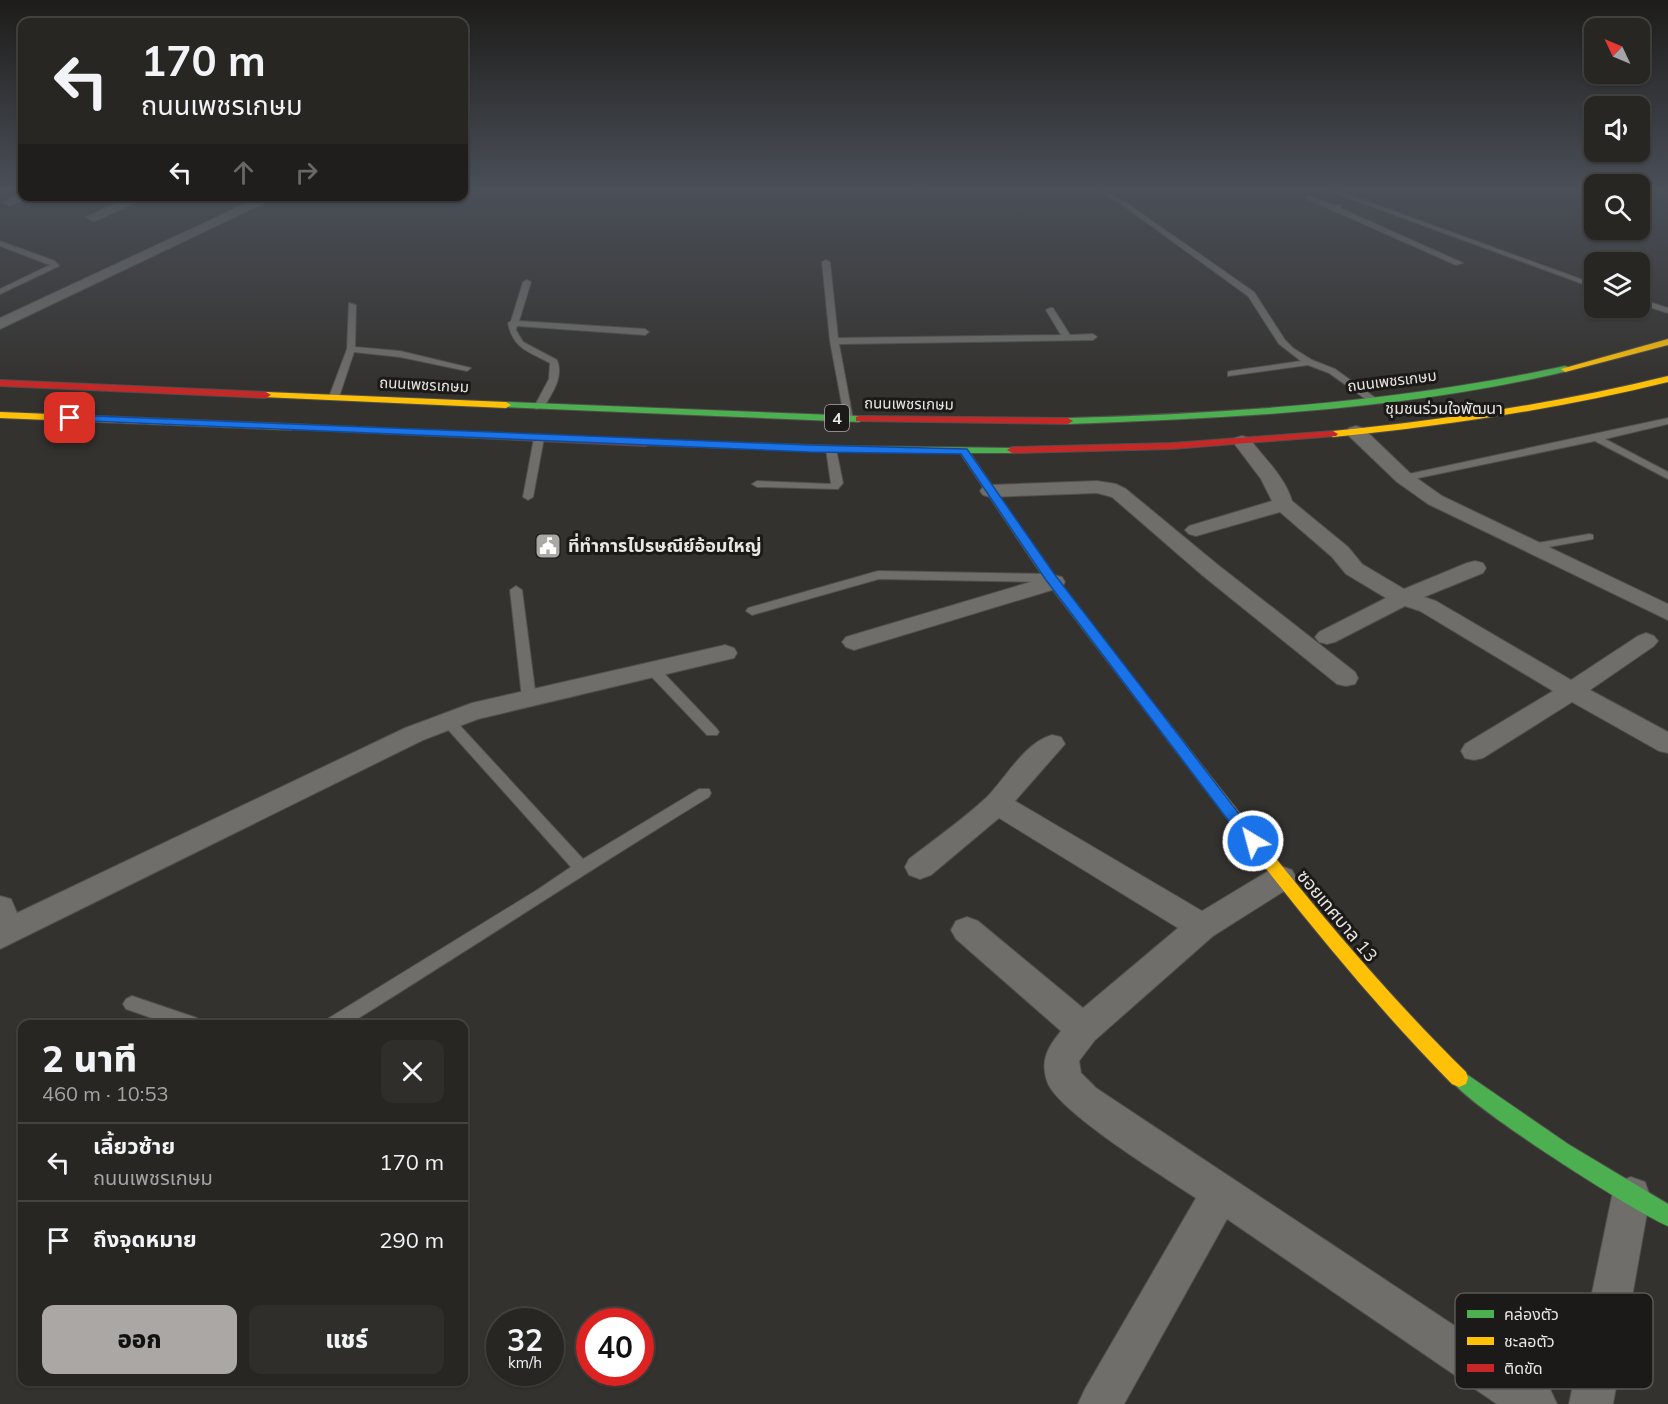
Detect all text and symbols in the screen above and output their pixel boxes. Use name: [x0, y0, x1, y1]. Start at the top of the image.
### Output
north arrow: [1584, 18, 1650, 84]
map controls: [1584, 18, 1650, 318]
text: 170 m: [141, 34, 266, 87]
icon: left: [42, 42, 120, 120]
text: ถนนเพชรเกษม: [141, 88, 303, 122]
button: sound: [1584, 96, 1650, 162]
icon: left: [164, 156, 197, 189]
icon: ahead: [227, 156, 260, 189]
icon: right: [290, 156, 323, 189]
button: search: [1584, 174, 1650, 240]
button: layers: [1584, 252, 1650, 318]
street label: ถนนเพชรเกษม: [1346, 366, 1438, 395]
street label: ถนนเพชรเกษม: [379, 373, 469, 396]
pin: [44, 392, 95, 443]
street label: ถนนเพชรเกษม: [864, 393, 954, 414]
district label: ชุมชนร่วมใจพัฒนา: [1385, 398, 1503, 418]
icon: arrive: [53, 401, 86, 434]
road number: 4: [825, 405, 849, 431]
public building icon: ที่ทำการไปรษณีย์อ้อมใหญ่: [533, 531, 563, 561]
place label: ที่ทำการไปรษณีย์อ้อมใหญ่: [568, 533, 762, 557]
position arrow: [1221, 809, 1285, 873]
street label: ซอยเทศบาล 13: [1292, 865, 1383, 966]
text: 2 นาที: [42, 1036, 137, 1081]
button: close: [381, 1040, 444, 1103]
text: 460 m · 10:53: [42, 1081, 168, 1106]
text: เลี้ยวซ้าย: [93, 1132, 175, 1160]
icon: left: [42, 1146, 75, 1179]
text: 170 m: [379, 1148, 444, 1176]
text: ถนนเพชรเกษม: [93, 1165, 213, 1190]
icon: arrive: [42, 1224, 75, 1257]
text: ถึงจุดหมาย: [93, 1225, 197, 1253]
text: 290 m: [379, 1226, 444, 1254]
legend: [1455, 1293, 1653, 1389]
text: คล่องตัว: [1504, 1304, 1559, 1324]
button: ออก: [42, 1305, 237, 1374]
button: แชร์: [249, 1305, 444, 1374]
speed limit sign: 40: [576, 1308, 654, 1386]
text: 32: [507, 1321, 543, 1359]
text: ชะลอตัว: [1504, 1331, 1555, 1351]
text: km/h: [508, 1353, 542, 1372]
text: ติดขัด: [1504, 1358, 1543, 1378]

